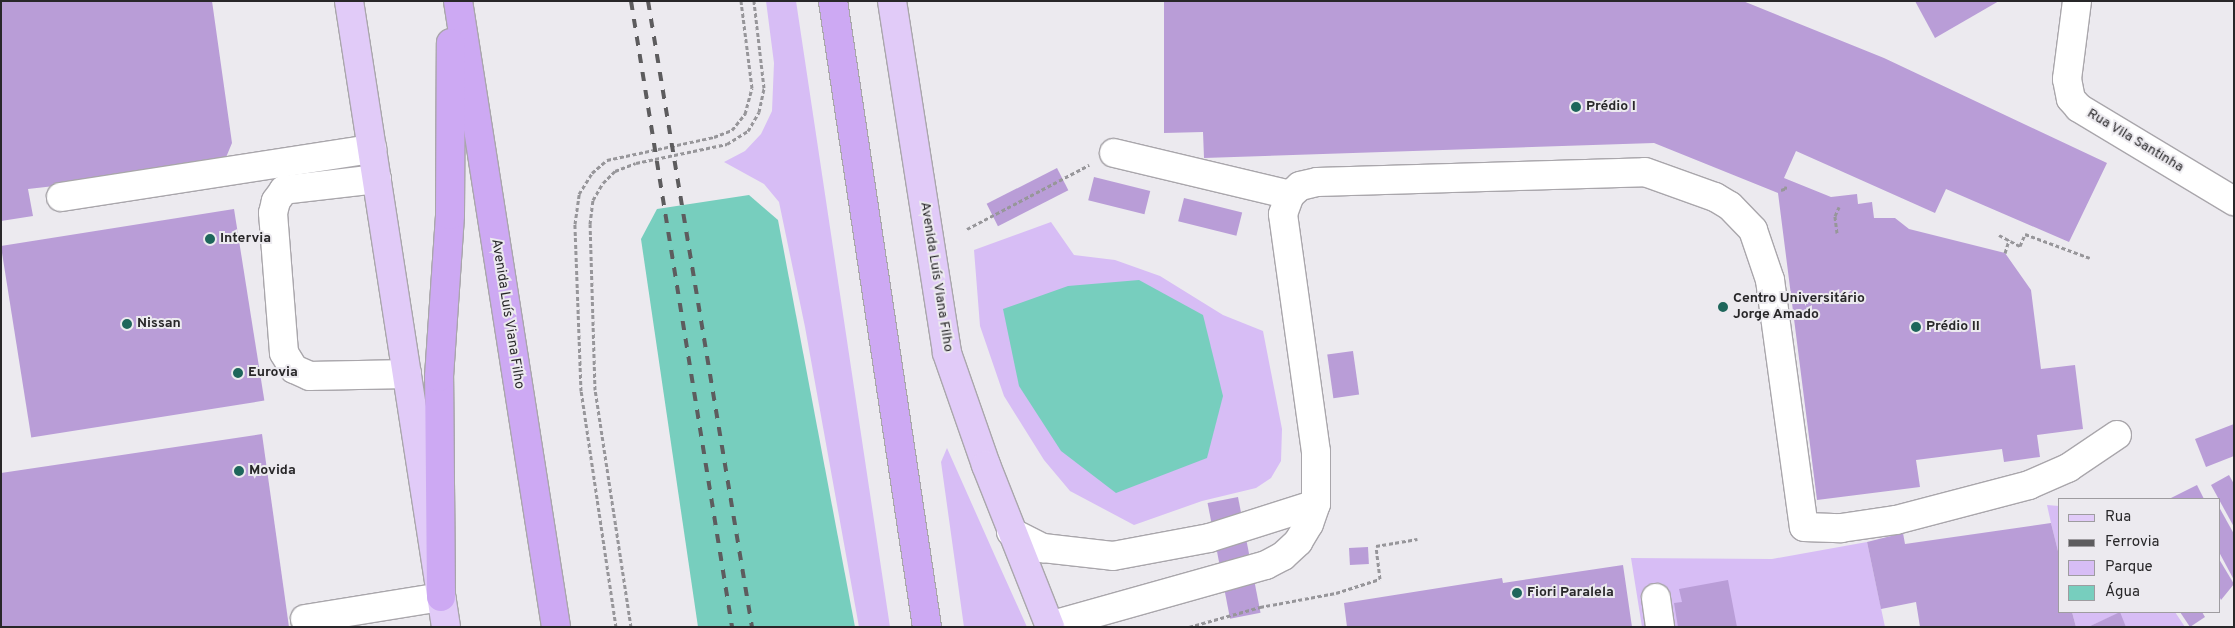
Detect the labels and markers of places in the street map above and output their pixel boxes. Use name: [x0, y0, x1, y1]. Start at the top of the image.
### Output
place label: Prédio I: [1586, 99, 1636, 115]
marker: Prédio I: [1570, 101, 1582, 113]
place label: Intervia: [220, 231, 271, 247]
marker: Intervia: [204, 233, 216, 245]
place label: Centro Universitário Jorge Amado: [1733, 291, 1865, 324]
marker: Centro Universitário Jorge Amado: [1717, 301, 1729, 313]
place label: Nissan: [137, 316, 181, 332]
marker: Nissan: [121, 318, 133, 330]
place label: Prédio II: [1926, 319, 1980, 335]
marker: Prédio II: [1910, 321, 1922, 333]
place label: Eurovia: [248, 365, 298, 381]
marker: Eurovia: [232, 367, 244, 379]
place label: Movida: [249, 463, 296, 479]
marker: Movida: [233, 465, 245, 477]
place label: Fiori Paralela: [1527, 585, 1614, 601]
marker: Fiori Paralela: [1511, 587, 1523, 599]

